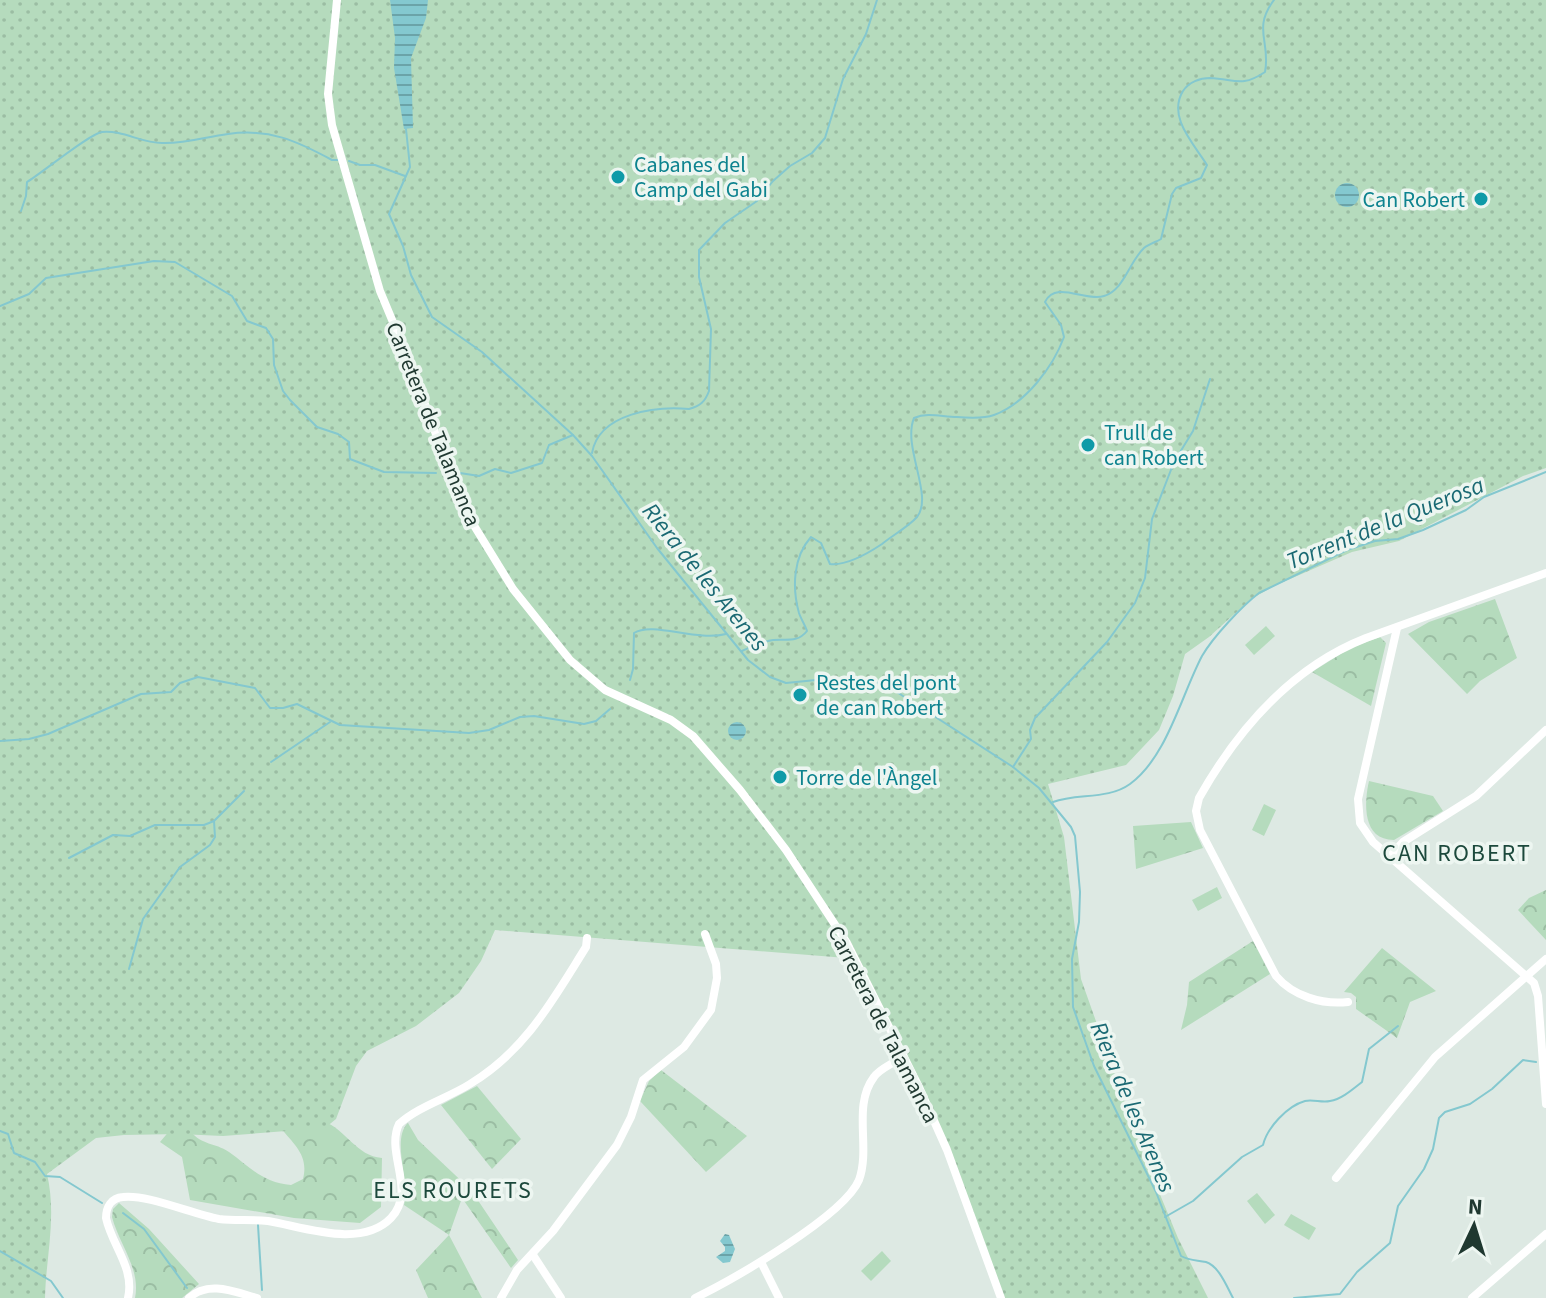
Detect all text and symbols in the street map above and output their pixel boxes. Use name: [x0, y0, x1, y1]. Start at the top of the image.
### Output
place label: Cabanes del Camp del Gabi: [634, 149, 768, 206]
marker: Cabanes del Camp del Gabi: [609, 168, 627, 186]
place label: Can Robert: [1363, 184, 1466, 216]
marker: Can Robert: [1472, 190, 1490, 208]
street label: Carretera de Talamanca: [377, 317, 489, 531]
place label: Trull de can Robert: [1104, 417, 1204, 474]
marker: Trull de can Robert: [1079, 436, 1097, 454]
water label: Torrent de la Querosa: [1281, 468, 1489, 579]
water label: Riera de les Arenes: [634, 495, 776, 660]
place label: Restes del pont de can Robert: [816, 667, 957, 724]
marker: Restes del pont de can Robert: [791, 686, 809, 704]
place label: Torre de l'Àngel: [796, 762, 937, 794]
marker: Torre de l'Àngel: [771, 768, 789, 786]
district label: CAN ROBERT: [1382, 836, 1532, 871]
street label: Carretera de Talamanca: [819, 920, 947, 1129]
water label: Riera de les Arenes: [1081, 1016, 1184, 1198]
district label: ELS ROURETS: [373, 1173, 533, 1208]
north arrow: [1434, 1186, 1514, 1266]
text: N: [1467, 1191, 1484, 1224]

